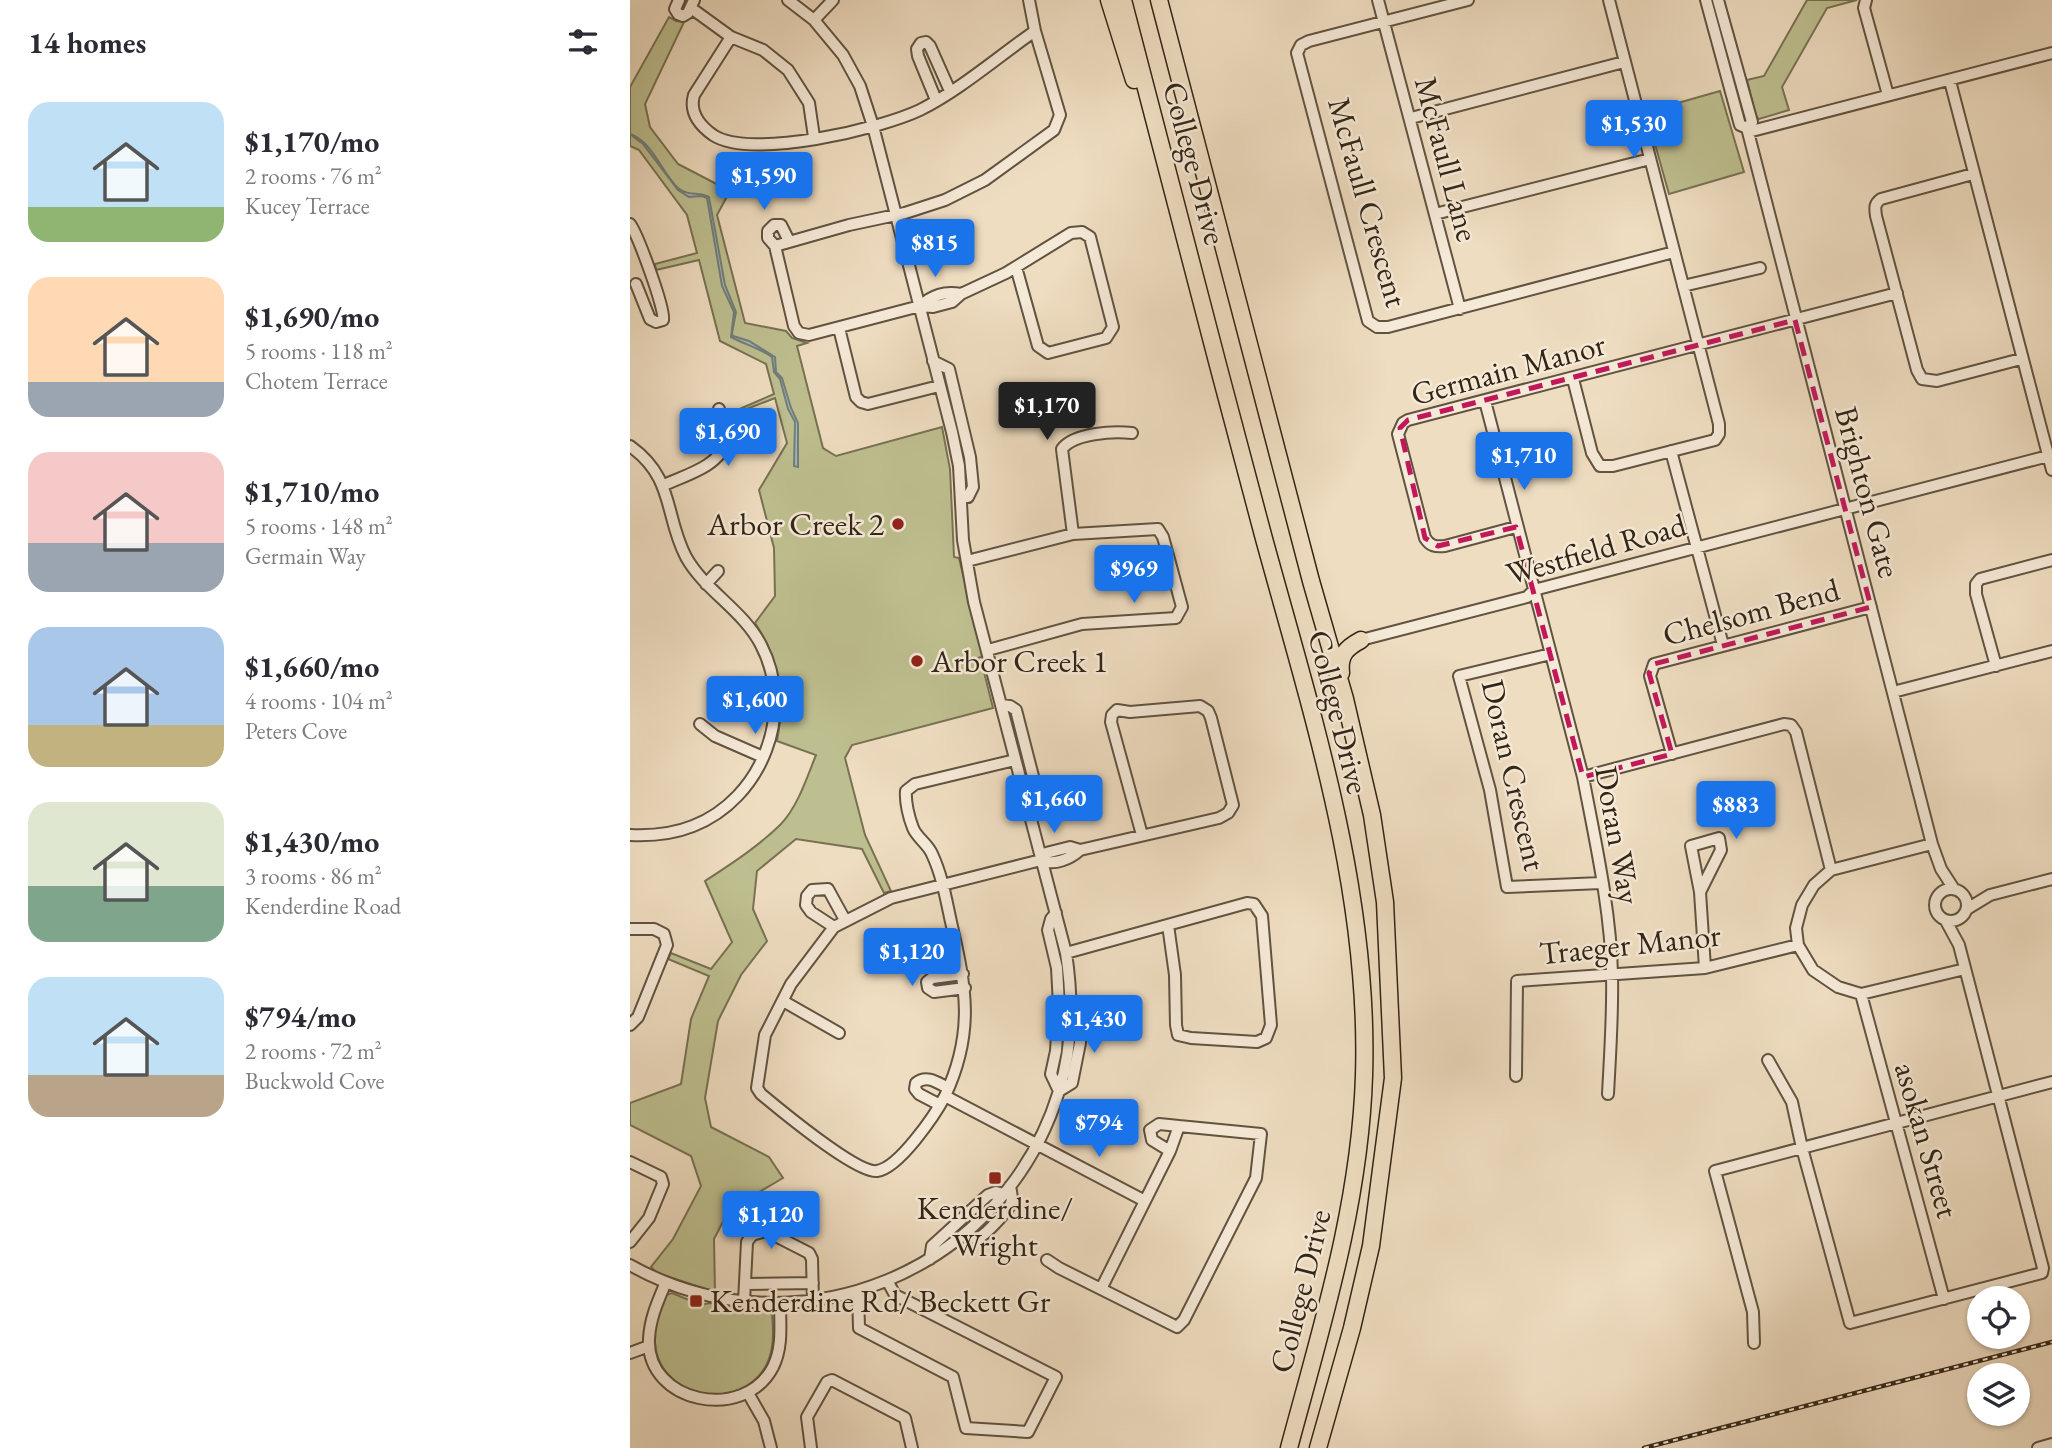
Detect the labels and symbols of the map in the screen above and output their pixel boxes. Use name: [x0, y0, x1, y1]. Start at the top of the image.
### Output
street label: McFaull Lane: [1405, 72, 1489, 246]
street label: College Drive: [1153, 77, 1237, 249]
street label: McFaull Crescent: [1318, 92, 1418, 312]
pin: $1,530: [1577, 100, 1691, 160]
pin: $1,590: [707, 152, 821, 212]
pin: $815: [894, 219, 976, 279]
street label: Germain Manor: [1406, 323, 1610, 415]
pin: $1,170: [990, 382, 1104, 442]
street label: Brighton Gate: [1825, 402, 1911, 582]
pin: $1,690: [671, 408, 785, 468]
pin: $1,710: [1467, 433, 1581, 492]
place label: Arbor Creek 2: [706, 503, 885, 545]
street label: Westfield Road: [1501, 503, 1692, 595]
marker: Arbor Creek 2: [890, 516, 906, 532]
pin: $969: [1093, 546, 1175, 605]
street label: Chelsom Bend: [1658, 568, 1845, 656]
street label: College Drive: [1298, 626, 1380, 798]
place label: Arbor Creek 1: [930, 640, 1108, 682]
marker: Arbor Creek 1: [909, 653, 925, 669]
street label: Doran Crescent: [1472, 675, 1556, 875]
pin: $1,600: [698, 676, 812, 736]
street label: Doran Way: [1585, 763, 1651, 908]
pin: $1,660: [997, 776, 1111, 835]
pin: $883: [1695, 782, 1777, 841]
street label: Traeger Manor: [1537, 914, 1723, 974]
pin: $1,120: [855, 928, 969, 988]
pin: $1,430: [1037, 996, 1151, 1055]
street label: asokan Street: [1885, 1057, 1969, 1223]
pin: $794: [1058, 1100, 1140, 1159]
marker: Kenderdine/ Wright: [987, 1170, 1003, 1186]
place label: Kenderdine/ Wright: [917, 1187, 1073, 1266]
pin: $1,120: [714, 1192, 828, 1251]
street label: College Drive: [1259, 1205, 1341, 1377]
place label: Kenderdine Rd/ Beckett Gr: [710, 1280, 1051, 1322]
marker: Kenderdine Rd/ Beckett Gr: [688, 1293, 704, 1309]

